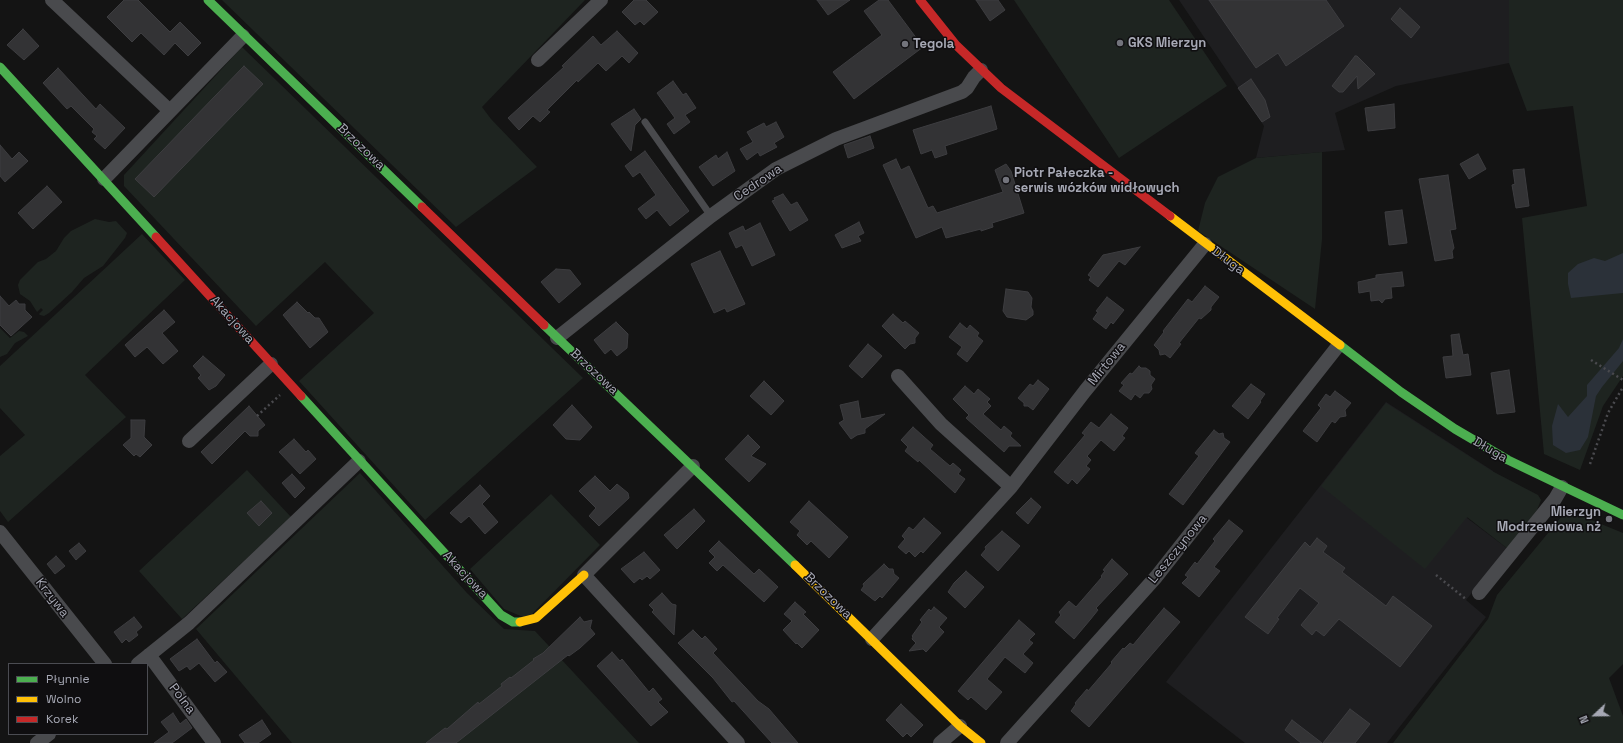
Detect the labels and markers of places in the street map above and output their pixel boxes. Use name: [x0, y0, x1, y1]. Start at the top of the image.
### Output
place label: GKS Mierzyn: [1128, 35, 1206, 51]
place label: Tegola: [913, 36, 954, 52]
marker: GKS Mierzyn: [1115, 38, 1125, 48]
marker: Tegola: [900, 39, 910, 49]
place label: Piotr Pałeczka - serwis wózków widłowych: [1014, 165, 1180, 196]
marker: Piotr Pałeczka - serwis wózków widłowych: [1001, 175, 1011, 185]
place label: Mierzyn Modrzewiowa nż: [1497, 504, 1601, 535]
marker: Mierzyn Modrzewiowa nż: [1604, 514, 1614, 524]

